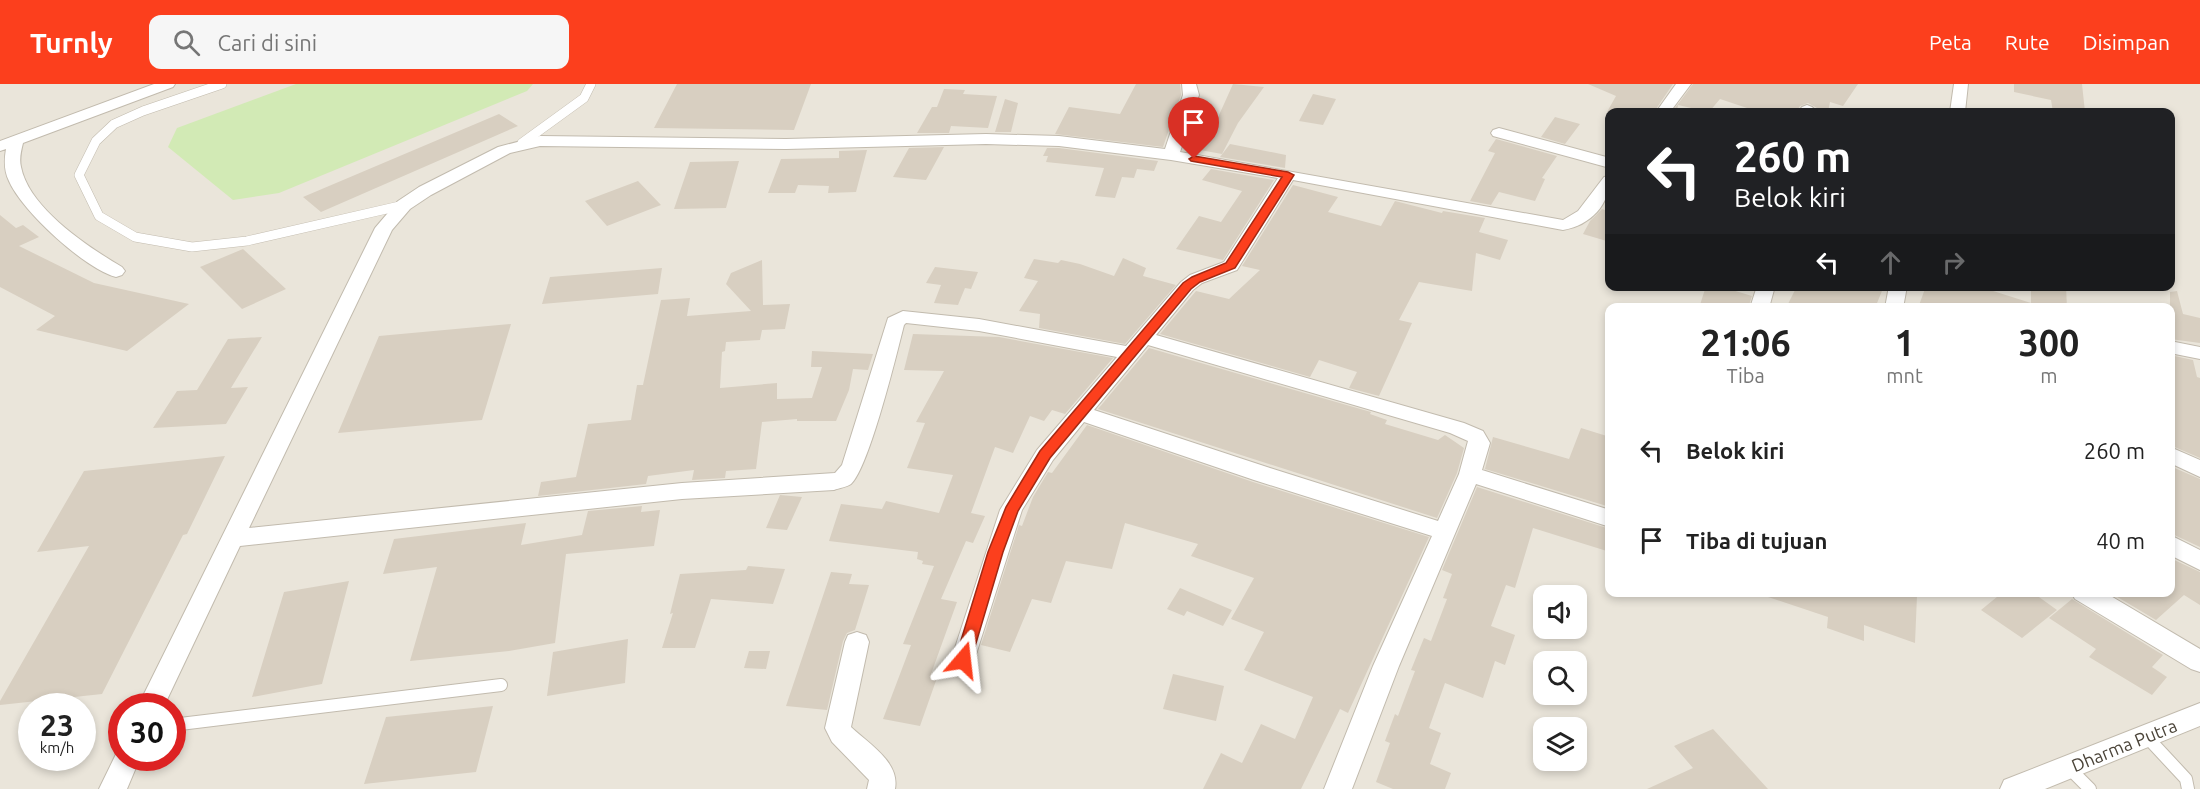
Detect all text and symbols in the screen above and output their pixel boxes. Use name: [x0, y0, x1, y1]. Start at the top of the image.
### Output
search box: [149, 15, 569, 69]
icon: search: [170, 26, 203, 59]
text: Turnly: [30, 27, 113, 58]
text: Cari di sini: [218, 30, 317, 55]
text: Peta: [1929, 30, 1972, 54]
text: Rute: [2005, 30, 2050, 54]
text: Disimpan: [2083, 30, 2170, 54]
pin: [1168, 97, 1219, 159]
icon: arrive: [1177, 106, 1210, 139]
icon: left: [1635, 132, 1713, 210]
text: 260 m: [1734, 133, 1851, 180]
text: Belok kiri: [1734, 182, 1846, 212]
icon: left: [1811, 246, 1844, 279]
icon: ahead: [1874, 246, 1907, 279]
icon: right: [1937, 246, 1970, 279]
text: 21:06: [1701, 322, 1791, 363]
text: 1: [1894, 322, 1915, 363]
text: 300: [2018, 322, 2079, 363]
text: Tiba: [1726, 364, 1765, 387]
text: mnt: [1886, 364, 1923, 387]
text: m: [2040, 364, 2058, 387]
icon: left: [1635, 434, 1668, 467]
text: Belok kiri: [1686, 438, 1784, 463]
text: 260 m: [2084, 438, 2145, 463]
icon: arrive: [1635, 524, 1668, 557]
text: Tiba di tujuan: [1686, 528, 1827, 553]
text: 40 m: [2096, 528, 2145, 553]
map controls: [1533, 585, 1587, 771]
button: sound: [1533, 585, 1587, 639]
position arrow: [931, 628, 995, 692]
button: search: [1533, 651, 1587, 705]
speed limit sign: 30: [108, 693, 186, 771]
text: 23: [40, 708, 74, 742]
street label: Dharma Putra: [2068, 715, 2180, 775]
button: layers: [1533, 717, 1587, 771]
text: km/h: [40, 739, 74, 756]

